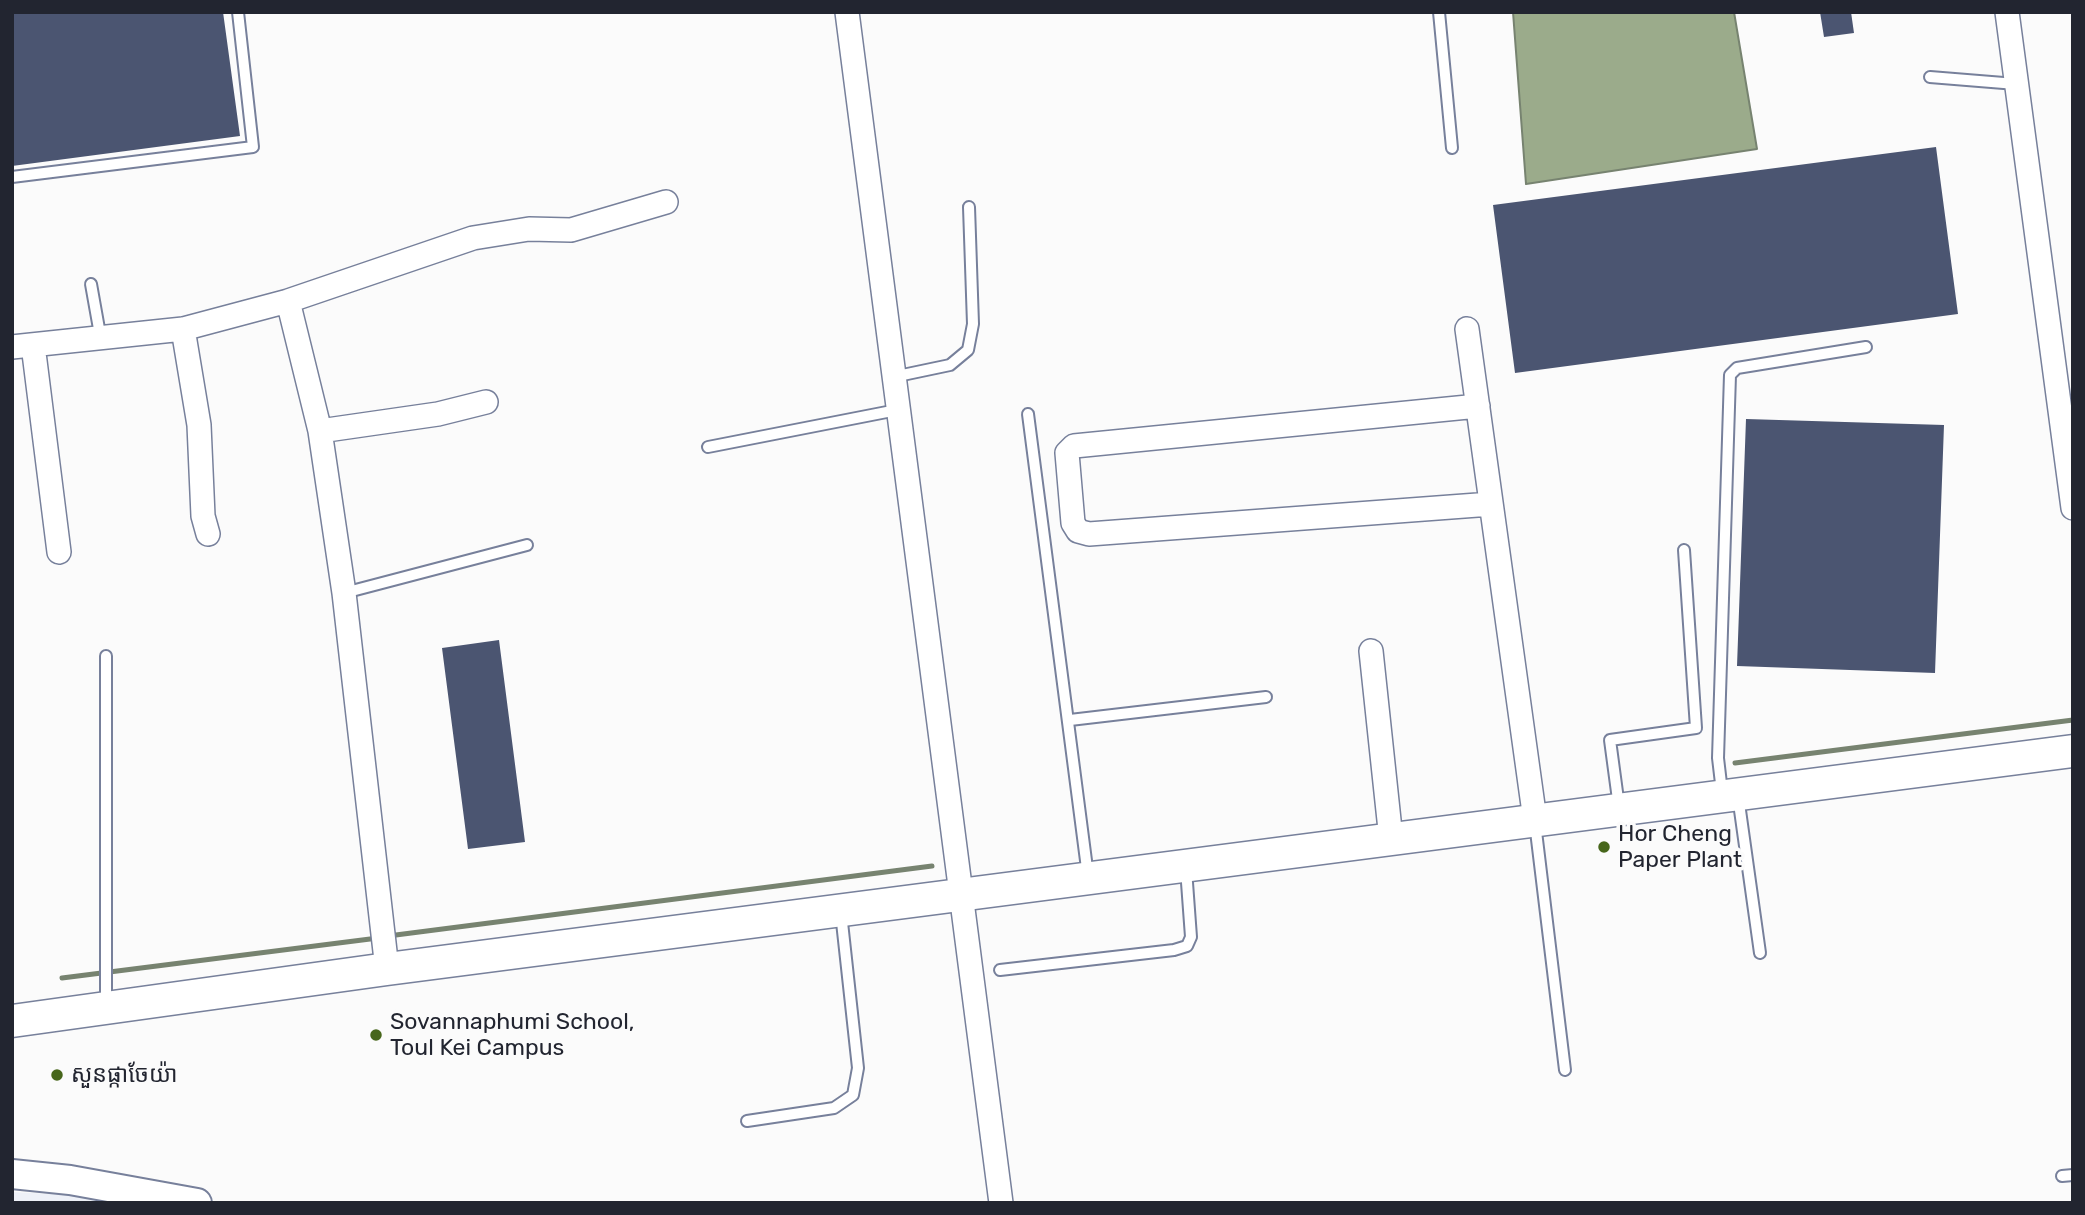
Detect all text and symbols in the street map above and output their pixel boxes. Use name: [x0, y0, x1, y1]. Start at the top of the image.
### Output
place label: Hor Cheng Paper Plant: [1618, 820, 1742, 874]
marker: Hor Cheng Paper Plant: [1596, 839, 1612, 855]
place label: Sovannaphumi School, Toul Kei Campus: [390, 1008, 635, 1062]
marker: Sovannaphumi School, Toul Kei Campus: [368, 1027, 384, 1043]
place label: សួនផ្កាចែយ៉ា: [71, 1061, 177, 1089]
marker: សួនផ្កាចែយ៉ា: [49, 1067, 65, 1083]

